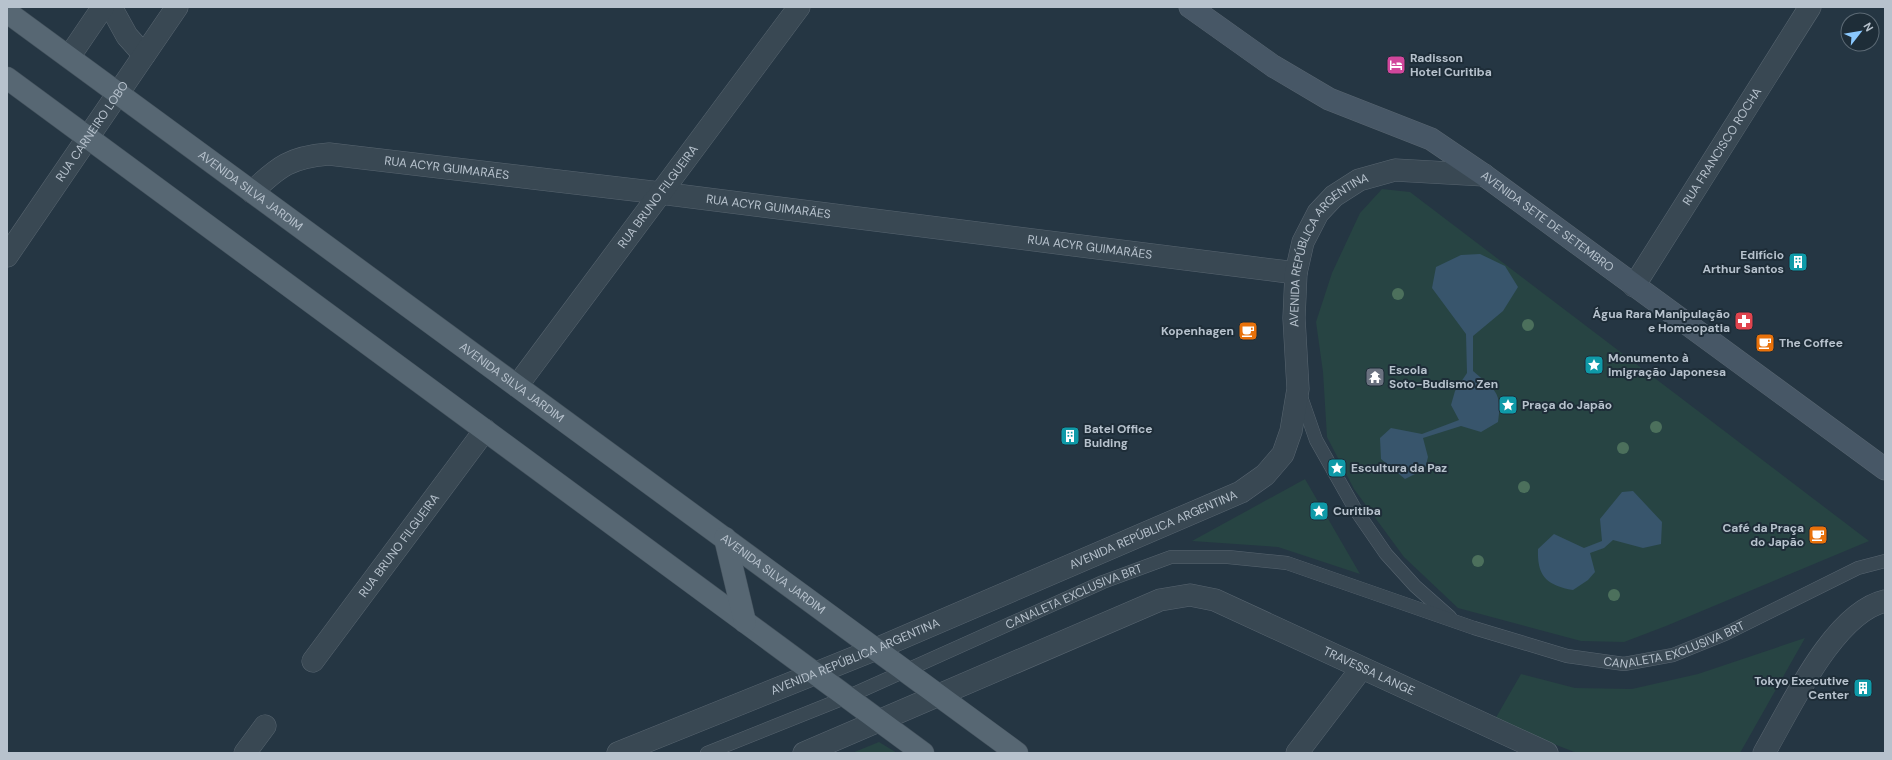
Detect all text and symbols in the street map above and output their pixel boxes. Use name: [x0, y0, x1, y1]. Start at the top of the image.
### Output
north arrow: [1840, 12, 1880, 52]
text: N: [1861, 20, 1877, 34]
place label: Radisson Hotel Curitiba: [1410, 50, 1492, 80]
hotel icon: Radisson Hotel Curitiba: [1385, 54, 1407, 76]
street label: RUA CARNEIRO LOBO: [52, 78, 132, 185]
street label: RUA FRANCISCO ROCHA: [1679, 84, 1765, 208]
street label: RUA BRUNO FILGUEIRA: [614, 142, 702, 252]
street label: AVENIDA SILVA JARDIM: [195, 147, 306, 234]
street label: RUA ACYR GUIMARÃES: [383, 153, 510, 183]
street label: AVENIDA SETE DE SETEMBRO: [1478, 167, 1617, 276]
street label: AVENIDA REPÚBLICA ARGENTINA: [1286, 170, 1370, 328]
street label: RUA ACYR GUIMARÃES: [705, 191, 832, 222]
street label: RUA ACYR GUIMARÃES: [1027, 231, 1153, 263]
place label: Edifício Arthur Santos: [1702, 247, 1784, 277]
building icon: Edifício Arthur Santos: [1787, 251, 1809, 273]
place label: Água Rara Manipulação e Homeopatia: [1592, 306, 1730, 336]
pharmacy icon: Água Rara Manipulação e Homeopatia: [1733, 310, 1755, 332]
cafe icon: Kopenhagen: [1237, 320, 1259, 342]
place label: Kopenhagen: [1161, 323, 1234, 339]
cafe icon: The Coffee: [1754, 332, 1776, 354]
place label: The Coffee: [1779, 335, 1843, 351]
street label: AVENIDA SILVA JARDIM: [456, 339, 567, 426]
place label: Monumento à Imigração Japonesa: [1608, 350, 1726, 380]
place icon: Monumento à Imigração Japonesa: [1583, 354, 1605, 376]
place label: Escola Soto-Budismo Zen: [1389, 362, 1498, 392]
temple icon: Escola Soto-Budismo Zen: [1364, 366, 1386, 388]
place icon: Praça do Japão: [1497, 394, 1519, 416]
place label: Praça do Japão: [1522, 397, 1612, 413]
place label: Batel Office Bulding: [1084, 421, 1153, 451]
building icon: Batel Office Bulding: [1059, 425, 1081, 447]
place icon: Escultura da Paz: [1326, 457, 1348, 479]
place label: Escultura da Paz: [1351, 460, 1447, 476]
street label: AVENIDA REPÚBLICA ARGENTINA: [1067, 487, 1240, 573]
street label: RUA BRUNO FILGUEIRA: [355, 490, 443, 601]
place icon: Curitiba: [1308, 500, 1330, 522]
place label: Curitiba: [1333, 503, 1381, 519]
place label: Café da Praça do Japão: [1723, 520, 1804, 550]
cafe icon: Café da Praça do Japão: [1807, 524, 1829, 546]
street label: AVENIDA SILVA JARDIM: [717, 530, 829, 618]
street label: CANALETA EXCLUSIVA BRT: [1003, 560, 1145, 633]
street label: AVENIDA REPÚBLICA ARGENTINA: [768, 615, 942, 699]
street label: CANALETA EXCLUSIVA BRT: [1602, 617, 1748, 672]
street label: TRAVESSA LANGE: [1321, 643, 1418, 699]
place label: Tokyo Executive Center: [1754, 673, 1849, 703]
building icon: Tokyo Executive Center: [1852, 677, 1874, 699]

